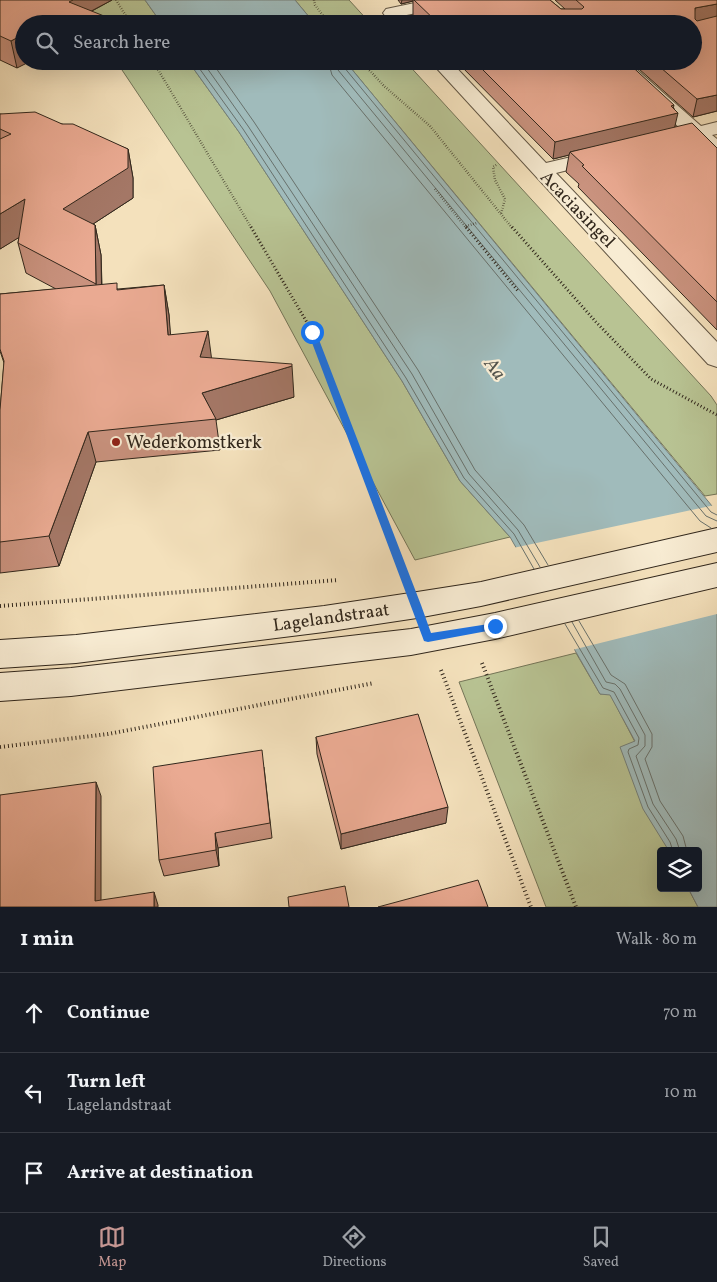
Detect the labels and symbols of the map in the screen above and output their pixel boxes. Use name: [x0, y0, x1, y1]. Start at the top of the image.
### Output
street label: Acaciasingel: [534, 166, 620, 254]
route start: [301, 321, 324, 344]
water label: Aa: [477, 352, 511, 386]
place label: Wederkomstkerk: [126, 431, 262, 456]
marker: Wederkomstkerk: [110, 436, 122, 448]
street label: Lagelandstraat: [271, 598, 391, 639]
route end: [484, 615, 507, 638]

